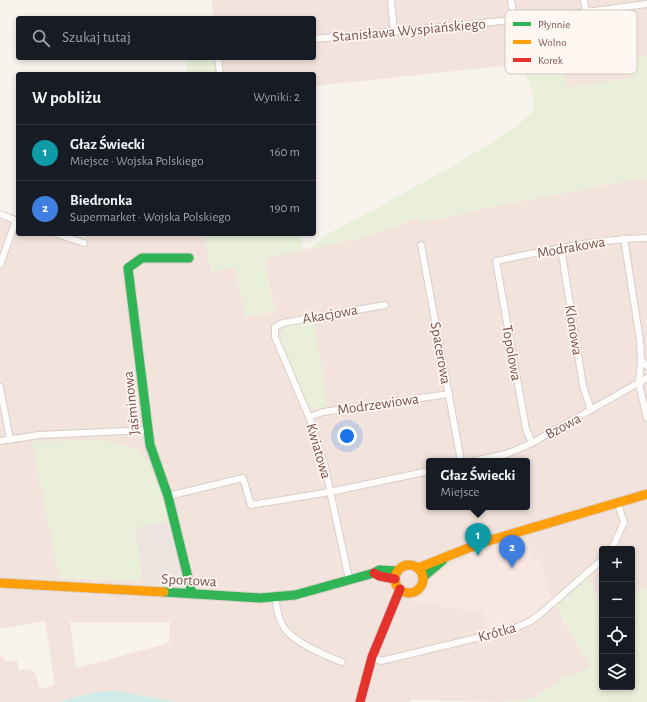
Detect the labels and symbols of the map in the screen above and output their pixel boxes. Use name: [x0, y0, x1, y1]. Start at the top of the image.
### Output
legend: [505, 10, 637, 74]
street label: Stanisława Wyspiańskiego: [332, 16, 486, 45]
text: Płynnie: [538, 19, 570, 30]
text: Wolno: [538, 37, 567, 48]
text: Korek: [538, 55, 563, 66]
street label: Modrakowa: [536, 234, 606, 261]
street label: Akacjowa: [301, 302, 359, 327]
street label: Klonowa: [562, 304, 585, 356]
street label: Spacerowa: [428, 321, 453, 386]
street label: Topolowa: [499, 324, 524, 382]
street label: Jaśminowa: [121, 370, 142, 436]
street label: Modrzewiowa: [336, 391, 420, 418]
street label: Bzowa: [543, 411, 583, 442]
street label: Kwiatowa: [303, 422, 334, 481]
your location: [337, 426, 357, 446]
pin: 1: [465, 523, 491, 556]
pin: 2: [499, 535, 525, 568]
street label: Sportowa: [161, 572, 217, 589]
street label: Krótka: [477, 620, 518, 645]

